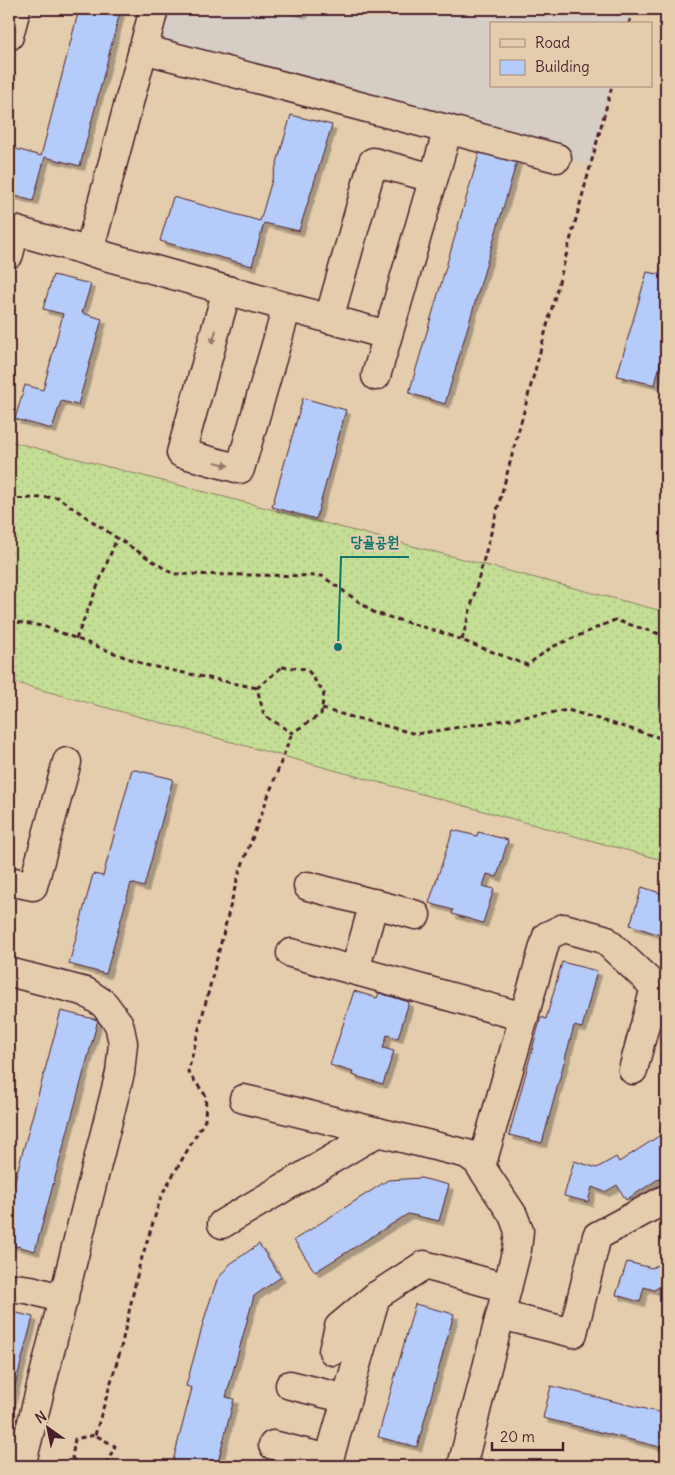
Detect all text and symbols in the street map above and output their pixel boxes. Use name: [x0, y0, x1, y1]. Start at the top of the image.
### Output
legend: [490, 22, 652, 88]
text: Road: [535, 33, 570, 52]
text: Building: [535, 57, 590, 76]
one-way arrow: [210, 330, 218, 345]
one-way arrow: [214, 460, 230, 468]
callout: 당골공원: [341, 527, 409, 557]
text: 당골공원: [351, 532, 399, 551]
north arrow: [22, 1402, 72, 1452]
text: N: [32, 1407, 50, 1427]
scale bar: [492, 1420, 564, 1452]
text: 20 m: [500, 1427, 535, 1446]

